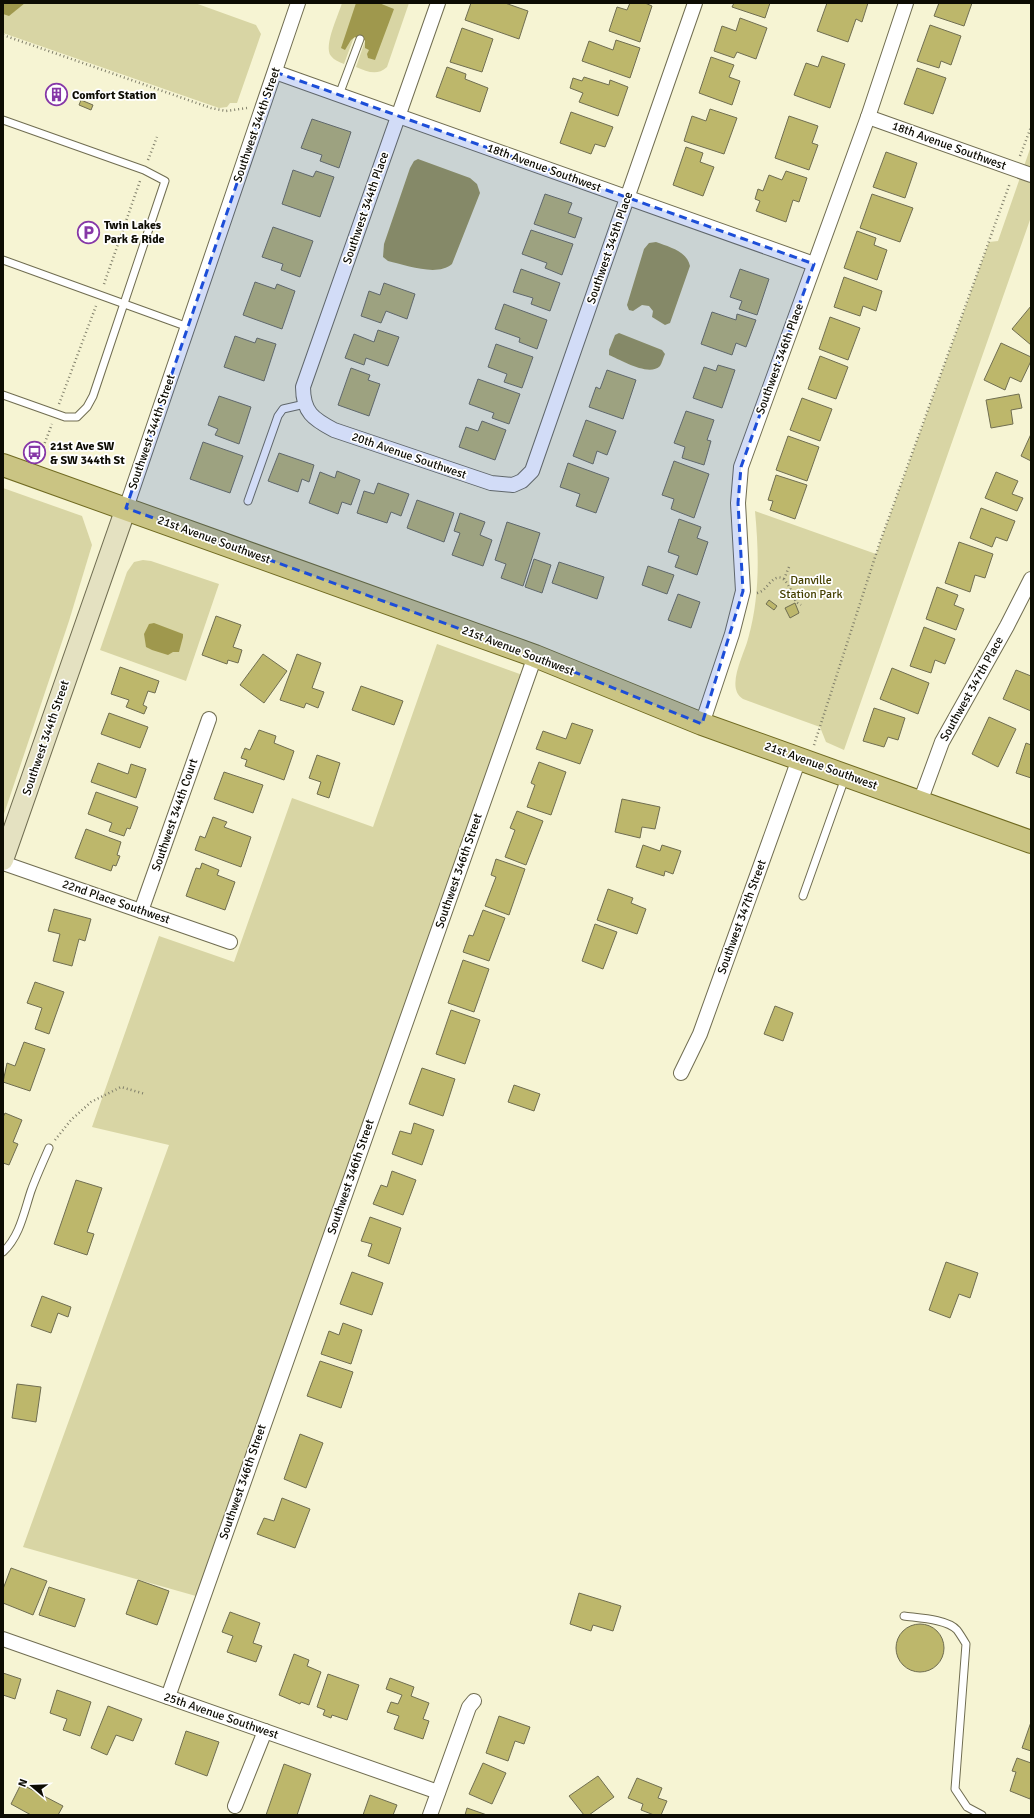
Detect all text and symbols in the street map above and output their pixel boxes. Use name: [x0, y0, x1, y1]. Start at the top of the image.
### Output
street label: Southwest 344th Street: [230, 65, 284, 185]
building icon: Comfort Station: [43, 82, 69, 108]
place label: Comfort Station: [72, 88, 157, 103]
street label: 18th Avenue Southwest: [890, 118, 1008, 174]
street label: 18th Avenue Southwest: [485, 140, 603, 196]
street label: Southwest 344th Place: [340, 150, 392, 266]
street label: Southwest 345th Place: [584, 190, 636, 306]
place label: Twin Lakes Park & Ride: [104, 218, 165, 247]
parking icon: Twin Lakes Park & Ride: [75, 219, 101, 245]
street label: Southwest 346th Place: [753, 301, 807, 417]
street label: Southwest 344th Street: [125, 372, 179, 492]
street label: 20th Avenue Southwest: [350, 429, 468, 483]
place label: 21st Ave SW & SW 344th St: [50, 439, 125, 468]
bus stop icon: 21st Ave SW & SW 344th St: [22, 440, 48, 466]
street label: 21st Avenue Southwest: [155, 513, 273, 567]
park label: Danville Station Park: [780, 573, 842, 602]
street label: 21st Avenue Southwest: [460, 623, 576, 679]
street label: Southwest 347th Place: [937, 634, 1007, 744]
street label: Southwest 344th Street: [19, 678, 73, 798]
street label: 21st Avenue Southwest: [762, 739, 880, 793]
street label: Southwest 344th Court: [149, 757, 201, 873]
street label: Southwest 346th Street: [432, 811, 486, 931]
street label: Southwest 347th Street: [714, 858, 770, 976]
street label: 22nd Place Southwest: [60, 876, 172, 928]
street label: Southwest 346th Street: [324, 1117, 378, 1237]
street label: Southwest 346th Street: [216, 1422, 270, 1542]
street label: 25th Avenue Southwest: [162, 1689, 280, 1743]
north arrow: [12, 1766, 52, 1806]
text: N: [16, 1777, 30, 1789]

